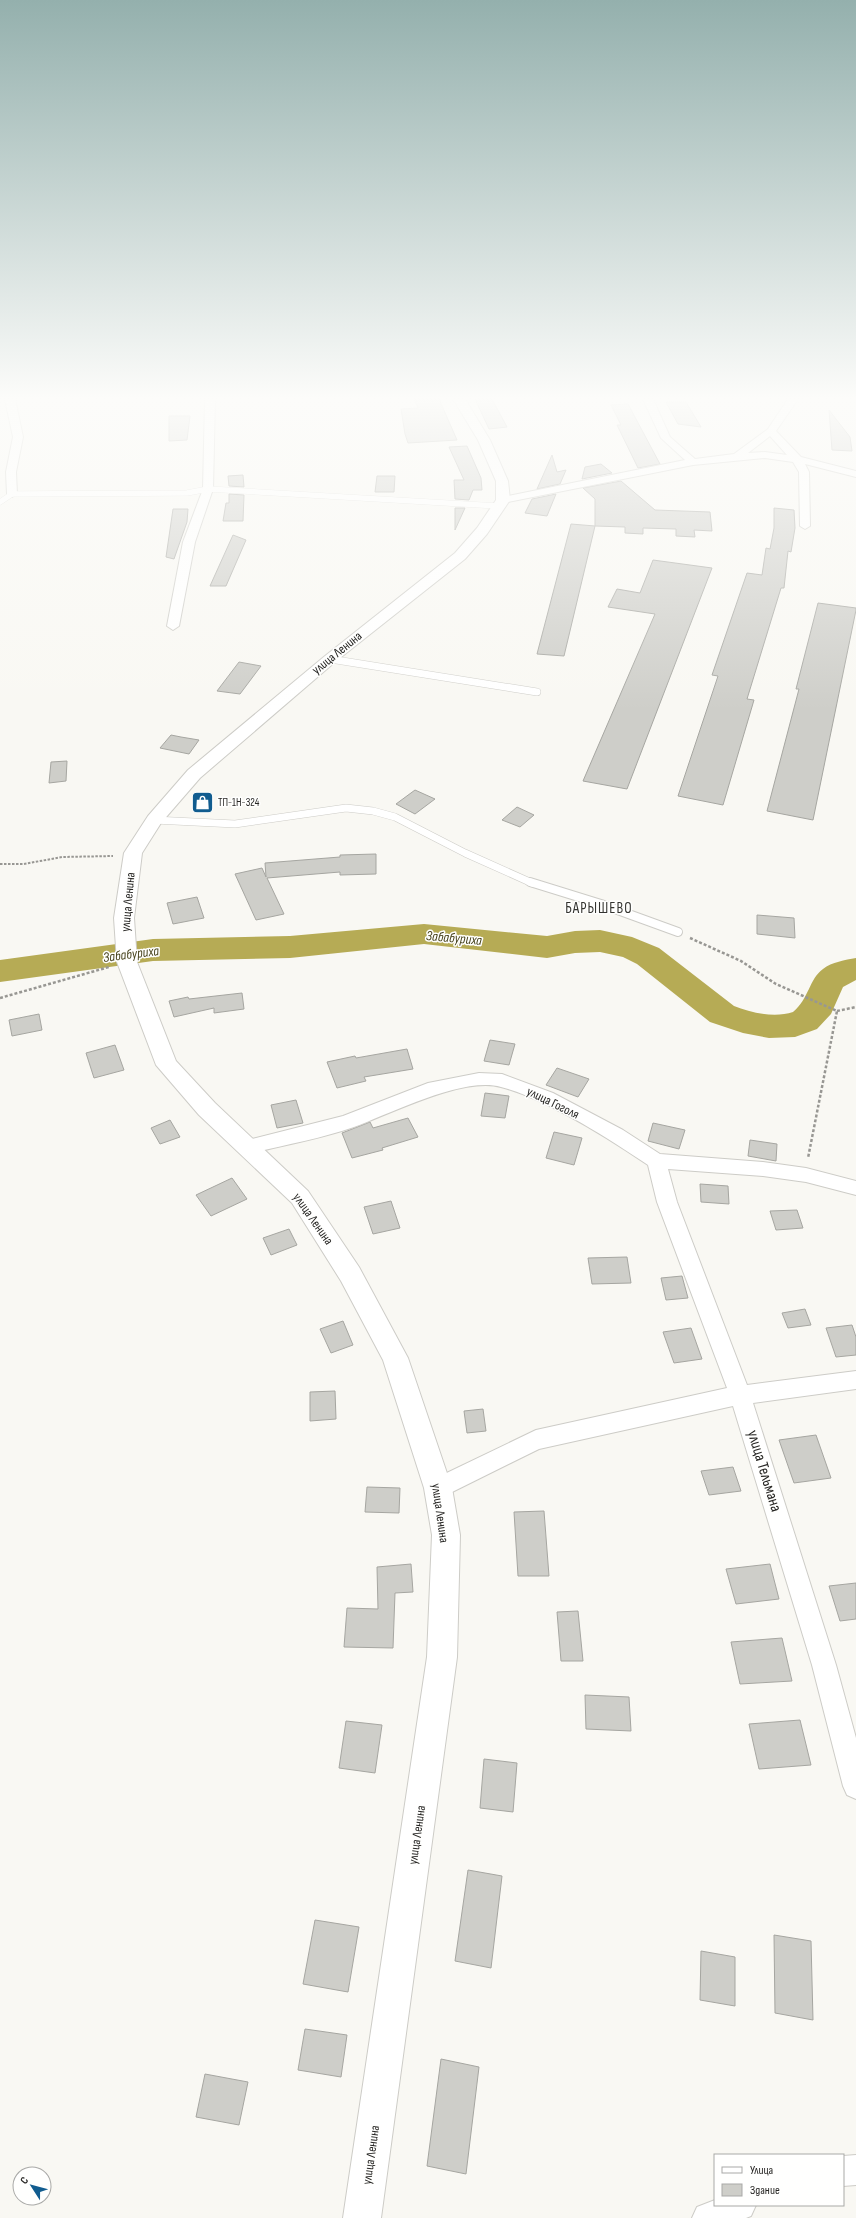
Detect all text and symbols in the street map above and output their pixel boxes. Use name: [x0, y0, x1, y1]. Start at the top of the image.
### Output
street label: улица Ленина: [309, 628, 365, 678]
shop icon: ТП-1Н-324: [189, 789, 215, 815]
place label: ТП-1Н-324: [218, 796, 260, 809]
street label: улица Ленина: [117, 872, 139, 932]
district label: БАРЫШЕВО: [565, 899, 633, 918]
water label: Забабуриха: [425, 927, 483, 949]
water label: Забабуриха: [102, 942, 160, 966]
street label: улица Гоголя: [524, 1083, 582, 1123]
street label: улица Ленина: [289, 1190, 337, 1248]
street label: улица Тельмана: [743, 1428, 785, 1514]
street label: улица Ленина: [428, 1482, 452, 1544]
street label: улица Ленина: [405, 1804, 429, 1866]
street label: улица Ленина: [359, 2124, 383, 2186]
legend: [714, 2154, 844, 2206]
text: Улица: [750, 2163, 774, 2178]
north arrow: [12, 2166, 52, 2206]
text: С: [17, 2174, 31, 2187]
text: Здание: [750, 2183, 780, 2198]

